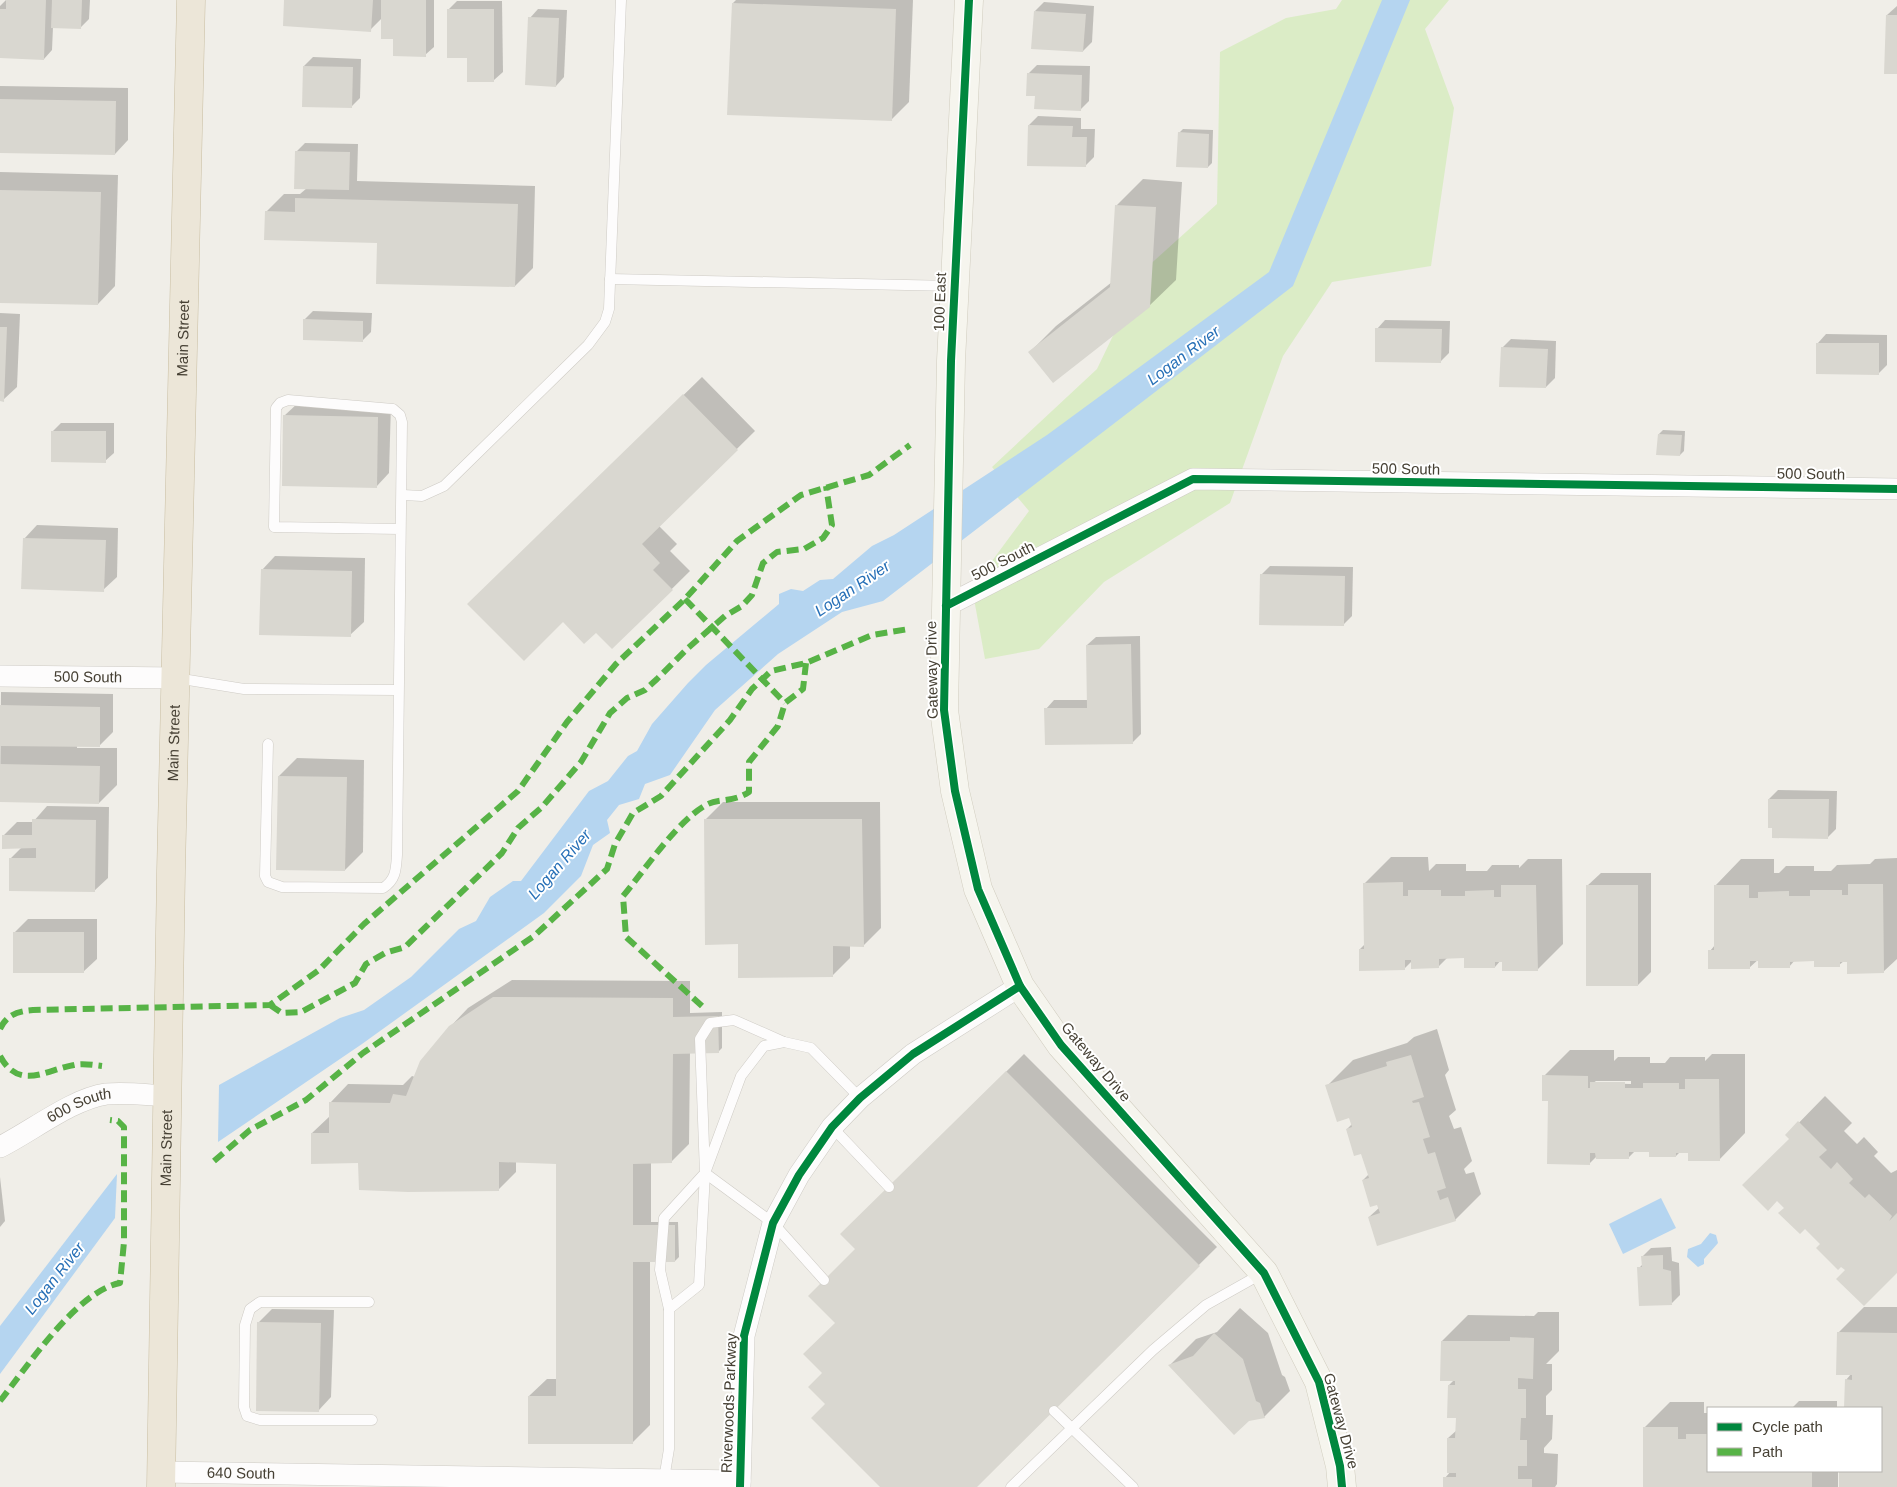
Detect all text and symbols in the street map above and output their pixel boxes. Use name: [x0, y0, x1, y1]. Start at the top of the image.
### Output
street label: 100 East: [930, 271, 949, 332]
street label: Main Street: [173, 299, 192, 377]
water label: Logan River: [1144, 322, 1223, 388]
street label: 500 South: [1372, 459, 1440, 478]
street label: 500 South: [1777, 464, 1845, 483]
street label: 500 South: [968, 537, 1037, 584]
water label: Logan River: [812, 557, 893, 620]
street label: Gateway Drive: [922, 621, 941, 719]
street label: 500 South: [54, 668, 122, 685]
street label: Main Street: [164, 704, 183, 782]
water label: Logan River: [525, 826, 595, 902]
street label: Gateway Drive: [1058, 1019, 1135, 1105]
street label: 600 South: [44, 1085, 112, 1126]
street label: Main Street: [157, 1109, 175, 1187]
water label: Logan River: [21, 1239, 88, 1318]
street label: Riverwoods Parkway: [718, 1332, 739, 1473]
street label: Gateway Drive: [1321, 1371, 1362, 1471]
legend: [1707, 1407, 1882, 1472]
text: Cycle path: [1752, 1418, 1823, 1435]
text: Path: [1752, 1443, 1783, 1460]
street label: 640 South: [207, 1464, 275, 1482]

